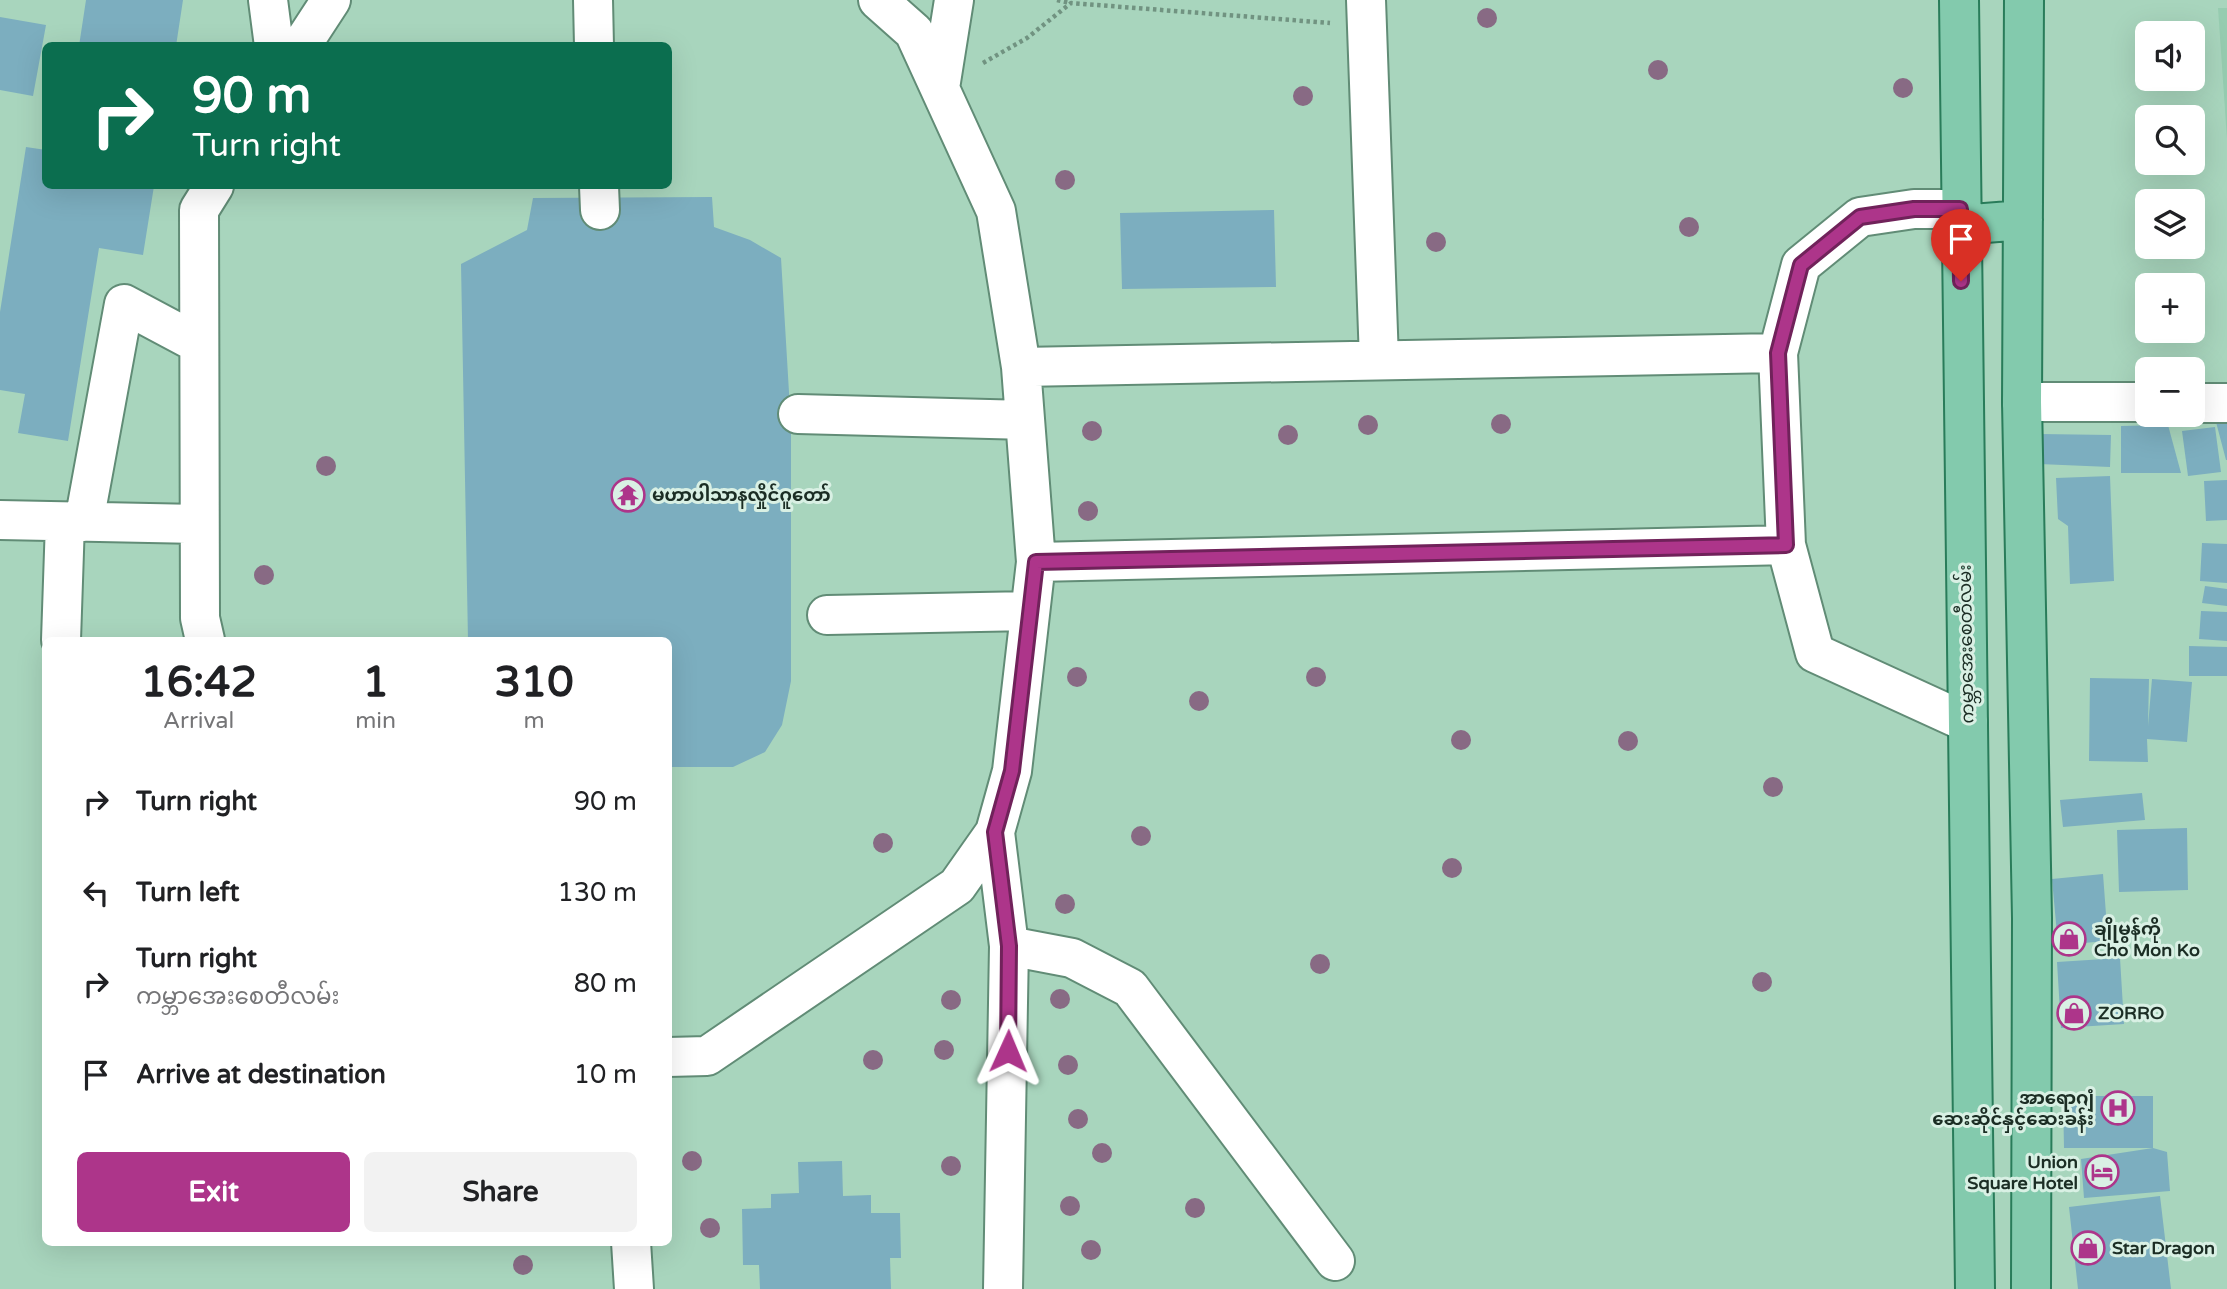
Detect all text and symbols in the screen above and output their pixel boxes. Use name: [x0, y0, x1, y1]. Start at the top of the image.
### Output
map controls: [2135, 21, 2205, 427]
button: sound: [2135, 21, 2205, 91]
text: 90 m: [192, 67, 311, 126]
icon: right: [77, 70, 168, 161]
button: search: [2135, 105, 2205, 175]
text: Turn right: [192, 127, 341, 165]
button: layers: [2135, 189, 2205, 259]
pin: [1931, 209, 1991, 281]
icon: arrive: [1942, 220, 1980, 258]
button: +: [2135, 273, 2205, 343]
button: −: [2135, 357, 2205, 427]
temple icon: မဟာပါသာနလှိုင်ဂူတော်: [609, 476, 647, 514]
place label: မဟာပါသာနလှိုင်ဂူတော်: [652, 483, 831, 509]
street label: ကမ္ဘာအေးစေတီလမ်း: [1951, 564, 1982, 724]
text: 16:42: [140, 657, 257, 708]
text: 1: [362, 657, 389, 708]
text: 310: [494, 657, 574, 708]
text: Arrival: [163, 707, 234, 735]
text: min: [355, 707, 396, 735]
text: m: [523, 707, 545, 735]
icon: right: [77, 783, 115, 821]
text: Turn right: [136, 786, 257, 817]
text: 90 m: [574, 786, 637, 817]
icon: left: [77, 874, 115, 912]
text: Turn left: [136, 877, 239, 908]
text: 130 m: [557, 877, 637, 908]
place label: ချိုမွန်ကို Cho Mon Ko: [2094, 917, 2200, 961]
shop icon: ချိုမွန်ကို Cho Mon Ko: [2050, 920, 2088, 958]
text: Turn right: [136, 943, 257, 974]
icon: right: [77, 965, 115, 1003]
text: 80 m: [574, 968, 637, 999]
text: ကမ္ဘာအေးစေတီလမ်း: [136, 983, 340, 1011]
shop icon: ZORRO: [2055, 994, 2093, 1032]
place label: ZORRO: [2098, 1002, 2164, 1024]
position arrow: [971, 1014, 1045, 1088]
icon: arrive: [77, 1056, 115, 1094]
text: Arrive at destination: [136, 1059, 386, 1090]
text: 10 m: [574, 1059, 637, 1090]
place label: အာရောဂျံ ဆေးဆိုင်နှင့်ဆေးခန်း: [1932, 1087, 2094, 1133]
hospital icon: အာရောဂျံ ဆေးဆိုင်နှင့်ဆေးခန်း: [2099, 1089, 2137, 1127]
place label: Union Square Hotel: [1967, 1151, 2078, 1194]
button: Exit: [77, 1152, 350, 1232]
button: Share: [364, 1152, 637, 1232]
hotel icon: Union Square Hotel: [2083, 1153, 2121, 1191]
shop icon: Star Dragon: [2069, 1229, 2107, 1267]
place label: Star Dragon: [2112, 1237, 2215, 1259]

